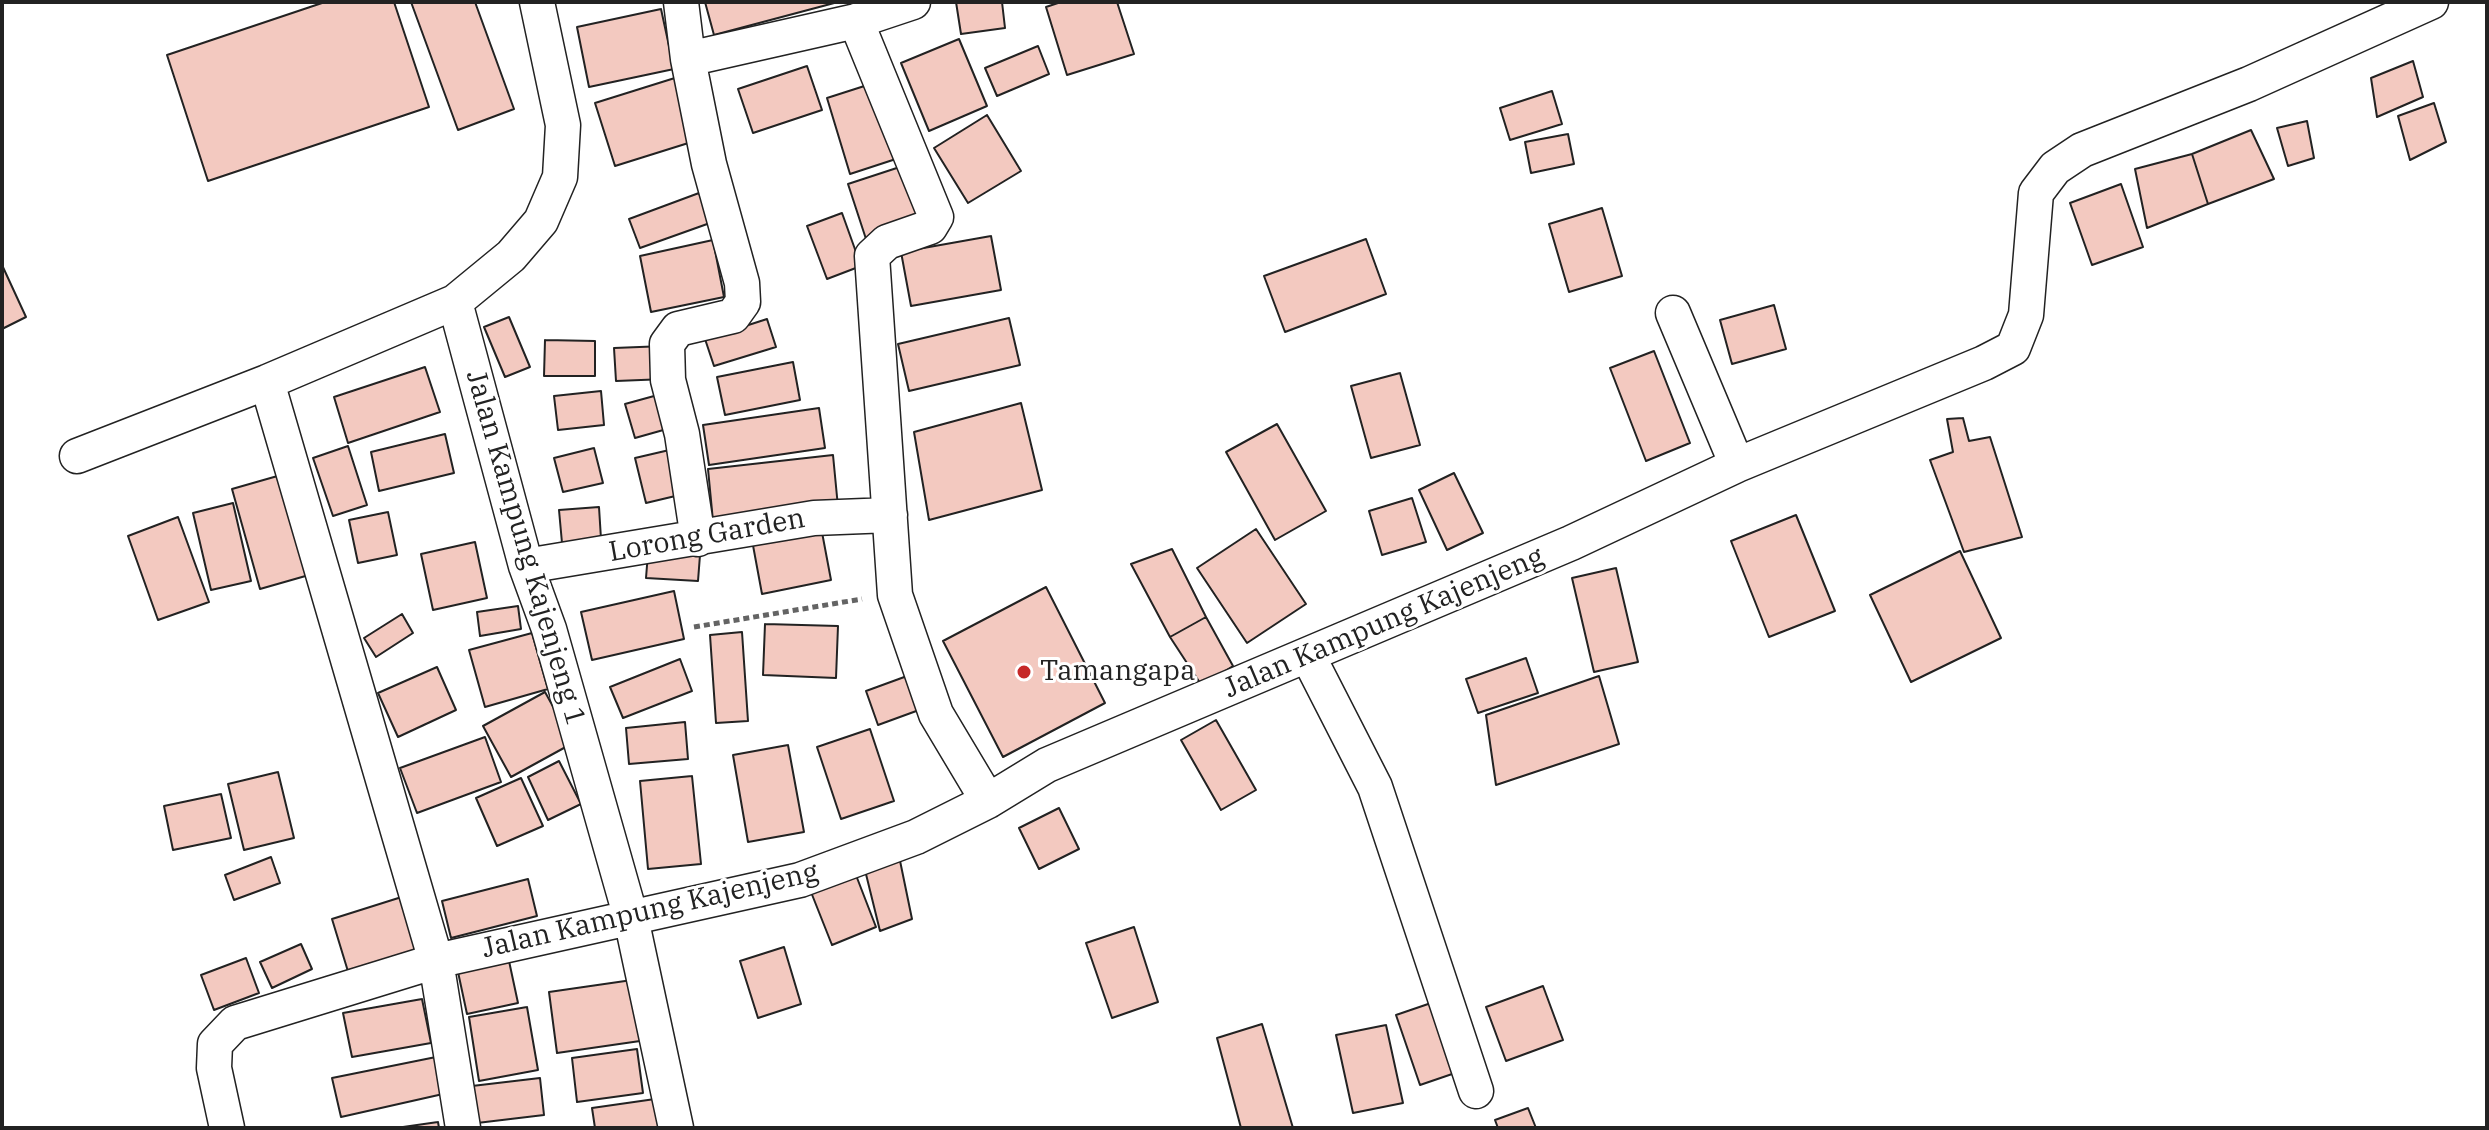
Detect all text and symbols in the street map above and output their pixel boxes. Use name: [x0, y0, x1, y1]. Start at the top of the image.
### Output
street label: Jalan Kampung Kajenjeng 1: [458, 367, 592, 729]
street label: Lorong Garden: [606, 502, 808, 570]
street label: Jalan Kampung Kajenjeng: [1219, 540, 1549, 706]
place label: Tamangapa: [1040, 655, 1195, 689]
marker: Tamangapa: [1015, 663, 1033, 681]
street label: Jalan Kampung Kajenjeng: [479, 856, 821, 966]

